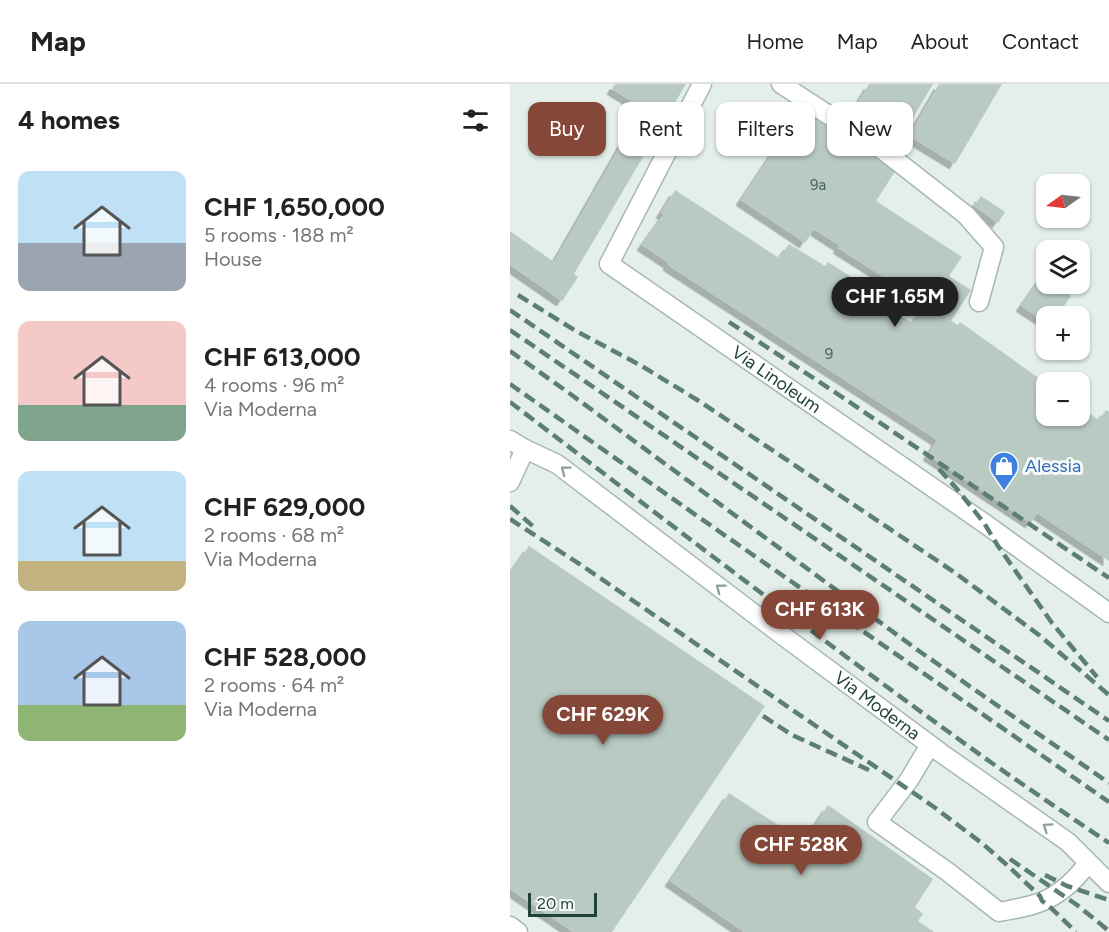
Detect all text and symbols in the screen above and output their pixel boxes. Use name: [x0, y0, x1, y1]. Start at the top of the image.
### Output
text: Map: [30, 24, 86, 58]
text: Home: [747, 29, 804, 54]
text: Map: [837, 29, 878, 54]
text: About: [911, 29, 969, 54]
text: Contact: [1002, 29, 1079, 54]
chip: Buy: [528, 102, 606, 156]
chip: Rent: [618, 102, 704, 156]
chip: Filters: [716, 102, 815, 156]
chip: New: [827, 102, 913, 156]
text: 4 homes: [18, 104, 120, 136]
icon: filters: [459, 104, 492, 137]
north arrow: [1036, 174, 1090, 228]
map controls: [1036, 174, 1090, 426]
house number: 9a: [810, 176, 826, 194]
text: CHF 1,650,000: [204, 191, 385, 223]
icon: home: [66, 195, 138, 267]
text: 5 rooms · 188 m²: [204, 223, 354, 247]
button: layers: [1036, 240, 1090, 294]
text: House: [204, 247, 262, 271]
pin: CHF 1.65M: [826, 277, 964, 328]
text: CHF 1.65M: [845, 284, 945, 308]
button: +: [1036, 306, 1090, 360]
text: CHF 613,000: [204, 341, 361, 373]
street label: Via Linoleum: [728, 341, 825, 418]
icon: home: [66, 345, 138, 417]
house number: 9: [825, 345, 833, 363]
button: −: [1036, 372, 1090, 426]
text: 4 rooms · 96 m²: [204, 373, 344, 397]
text: Via Moderna: [204, 397, 317, 421]
shop icon: Alessia: [988, 450, 1020, 492]
place label: Alessia: [1025, 455, 1081, 477]
one-way arrow: [561, 466, 572, 477]
text: CHF 629,000: [204, 491, 365, 523]
icon: home: [66, 495, 138, 567]
text: 2 rooms · 68 m²: [204, 523, 344, 547]
text: Via Moderna: [204, 547, 317, 571]
one-way arrow: [716, 585, 727, 596]
pin: CHF 613K: [758, 590, 882, 641]
text: CHF 613K: [775, 597, 865, 621]
text: CHF 528,000: [204, 641, 366, 673]
icon: home: [66, 645, 138, 717]
street label: Via Moderna: [830, 667, 925, 745]
text: 2 rooms · 64 m²: [204, 673, 344, 697]
pin: CHF 629K: [541, 695, 665, 746]
text: Via Moderna: [204, 697, 317, 721]
text: CHF 629K: [556, 702, 650, 726]
one-way arrow: [1042, 823, 1053, 834]
pin: CHF 528K: [739, 825, 863, 876]
text: CHF 528K: [754, 832, 848, 856]
scale bar: [528, 890, 597, 918]
text: 20 m: [537, 894, 574, 913]

